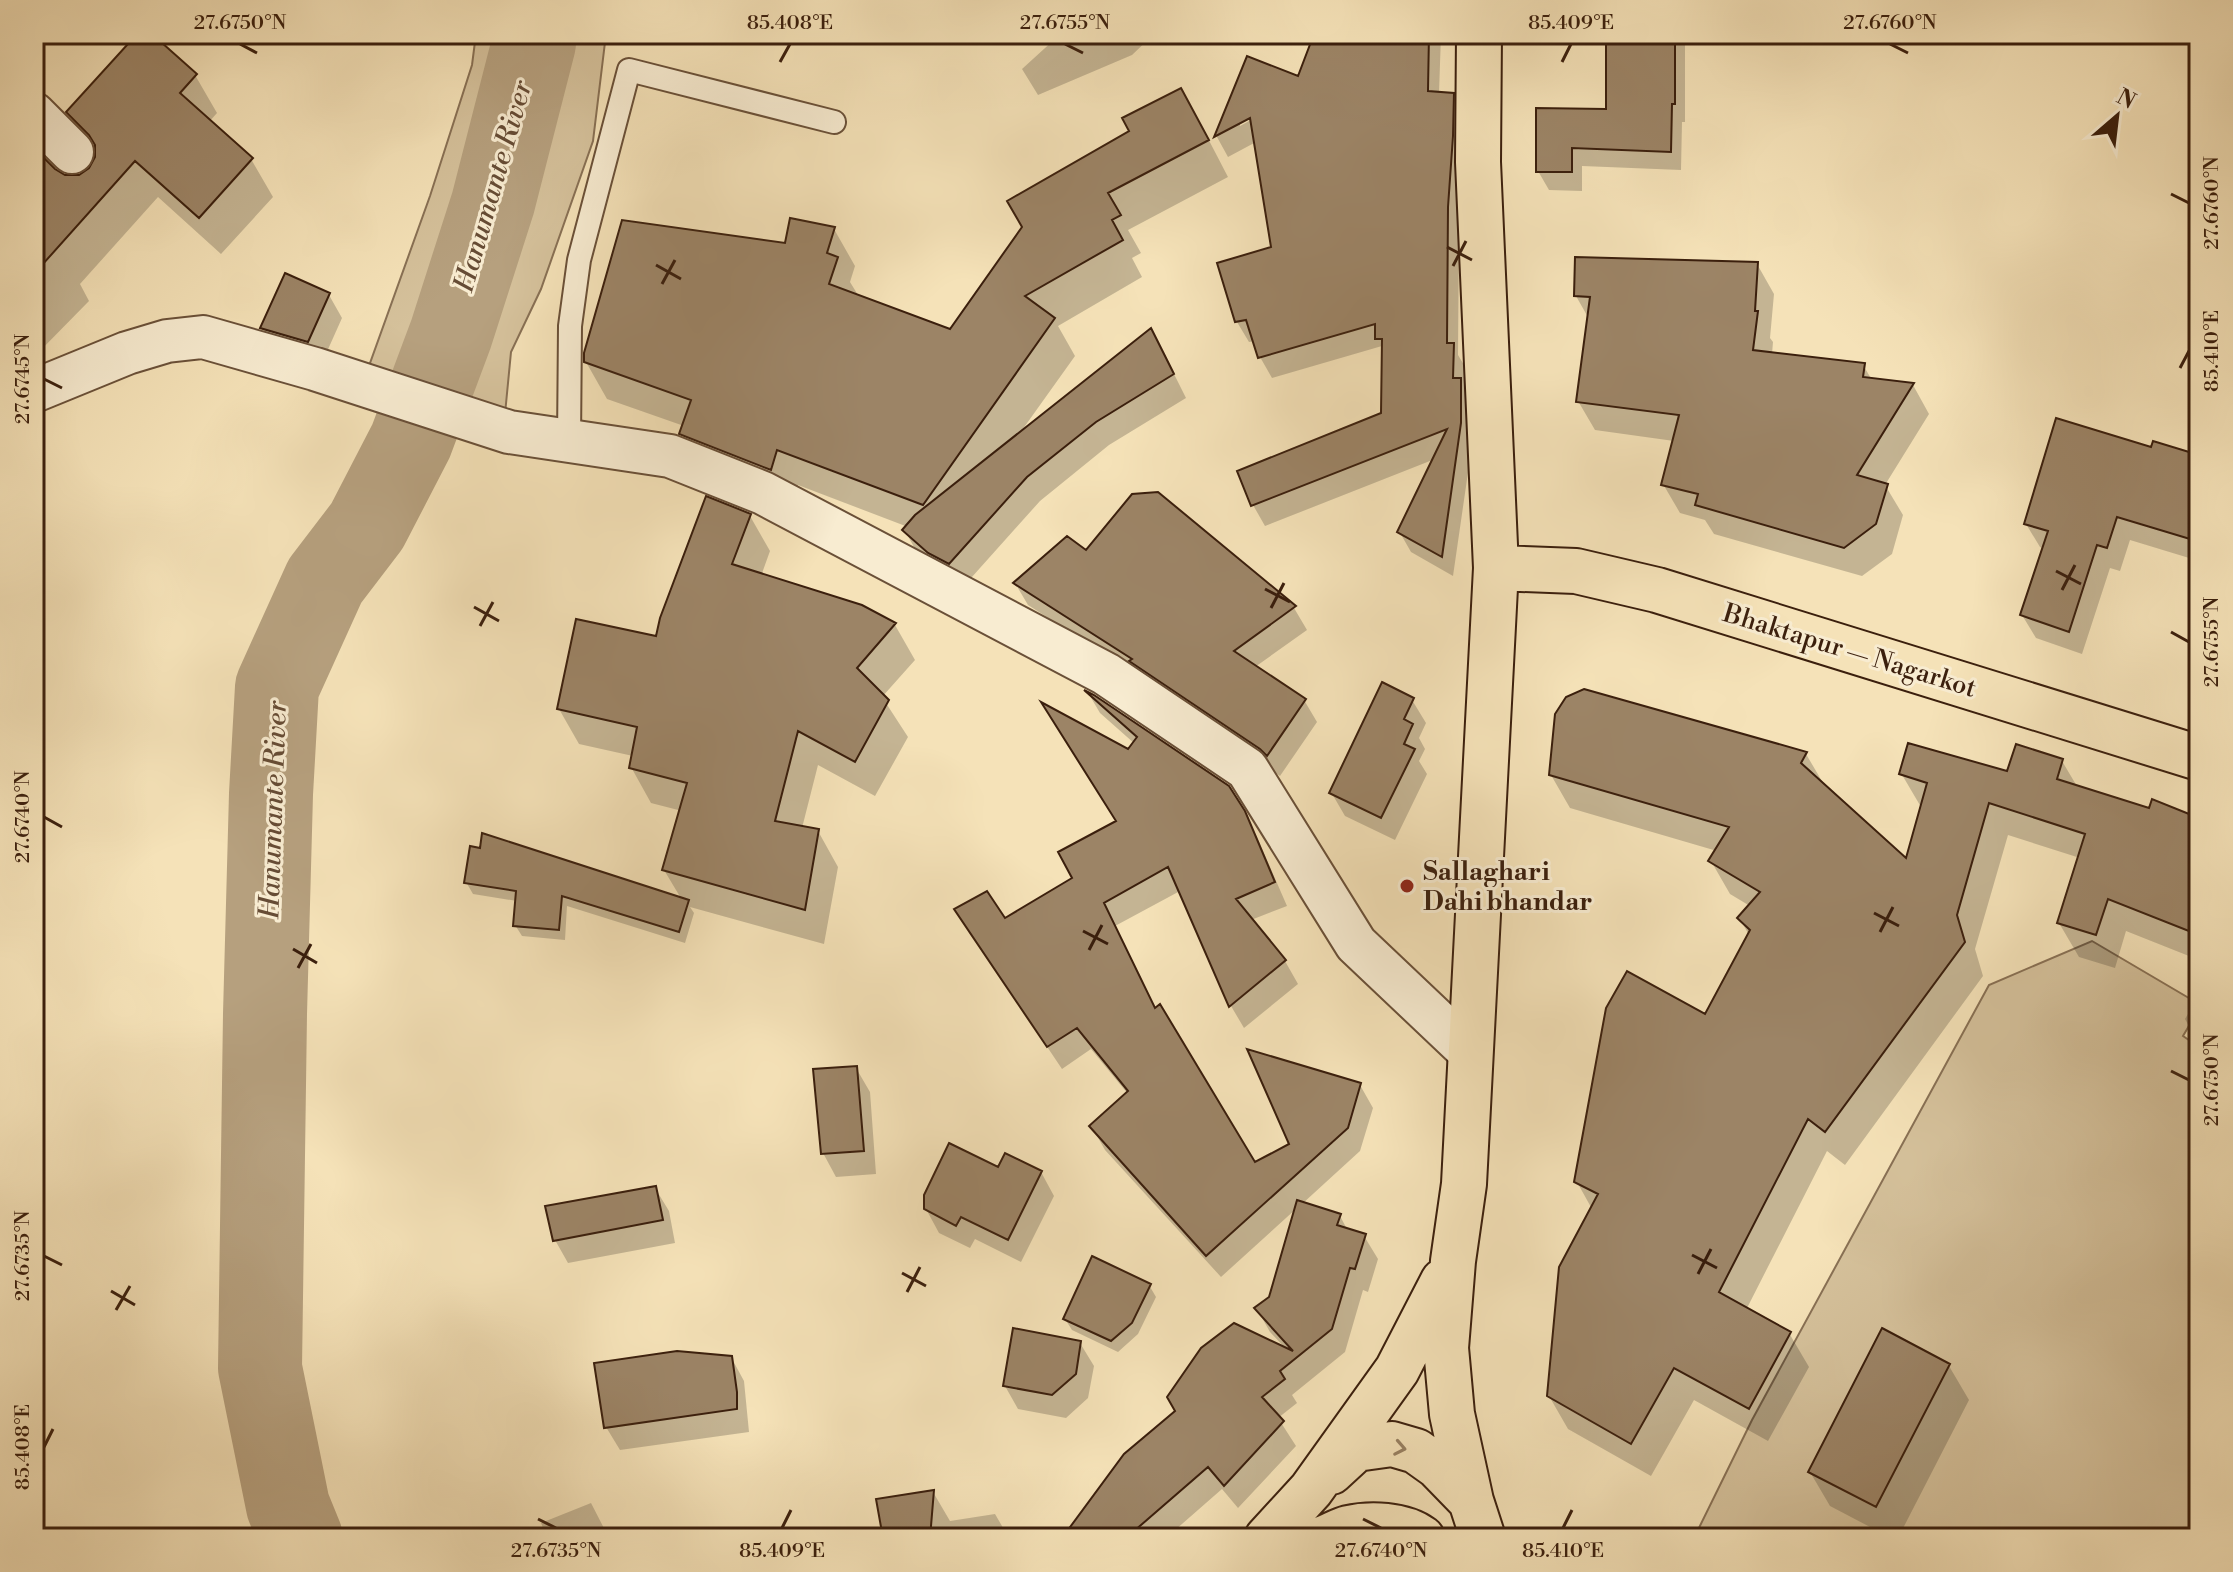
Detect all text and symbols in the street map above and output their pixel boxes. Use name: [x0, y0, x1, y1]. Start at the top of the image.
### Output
text: 27.6750°N: [194, 11, 286, 36]
text: 85.408°E: [747, 11, 833, 36]
text: 27.6755°N: [1020, 11, 1110, 36]
text: 85.409°E: [1528, 11, 1614, 36]
text: 27.6760°N: [1843, 11, 1937, 36]
water label: Hanumante River: [446, 76, 541, 297]
north arrow: [2077, 76, 2157, 156]
text: N: [2112, 84, 2140, 116]
text: 27.6760°N: [2200, 156, 2225, 250]
text: 85.410°E: [2200, 310, 2225, 392]
text: 27.6745°N: [11, 334, 36, 424]
street label: Bhaktapur — Nagarkot: [1718, 597, 1980, 705]
text: 27.6755°N: [2200, 597, 2225, 687]
water label: Hanumante River: [252, 699, 295, 921]
text: 27.6740°N: [11, 771, 36, 863]
place label: Sallaghari Dahi bhandar: [1423, 856, 1593, 918]
marker: Sallaghari Dahi bhandar: [1398, 877, 1416, 895]
text: 27.6750°N: [2200, 1034, 2225, 1126]
text: 27.6735°N: [11, 1211, 36, 1301]
text: 85.408°E: [11, 1404, 36, 1490]
one-way arrow: [1393, 1439, 1407, 1456]
text: 27.6735°N: [511, 1539, 601, 1564]
text: 85.409°E: [739, 1539, 825, 1564]
text: 27.6740°N: [1335, 1539, 1427, 1564]
text: 85.410°E: [1522, 1539, 1604, 1564]

